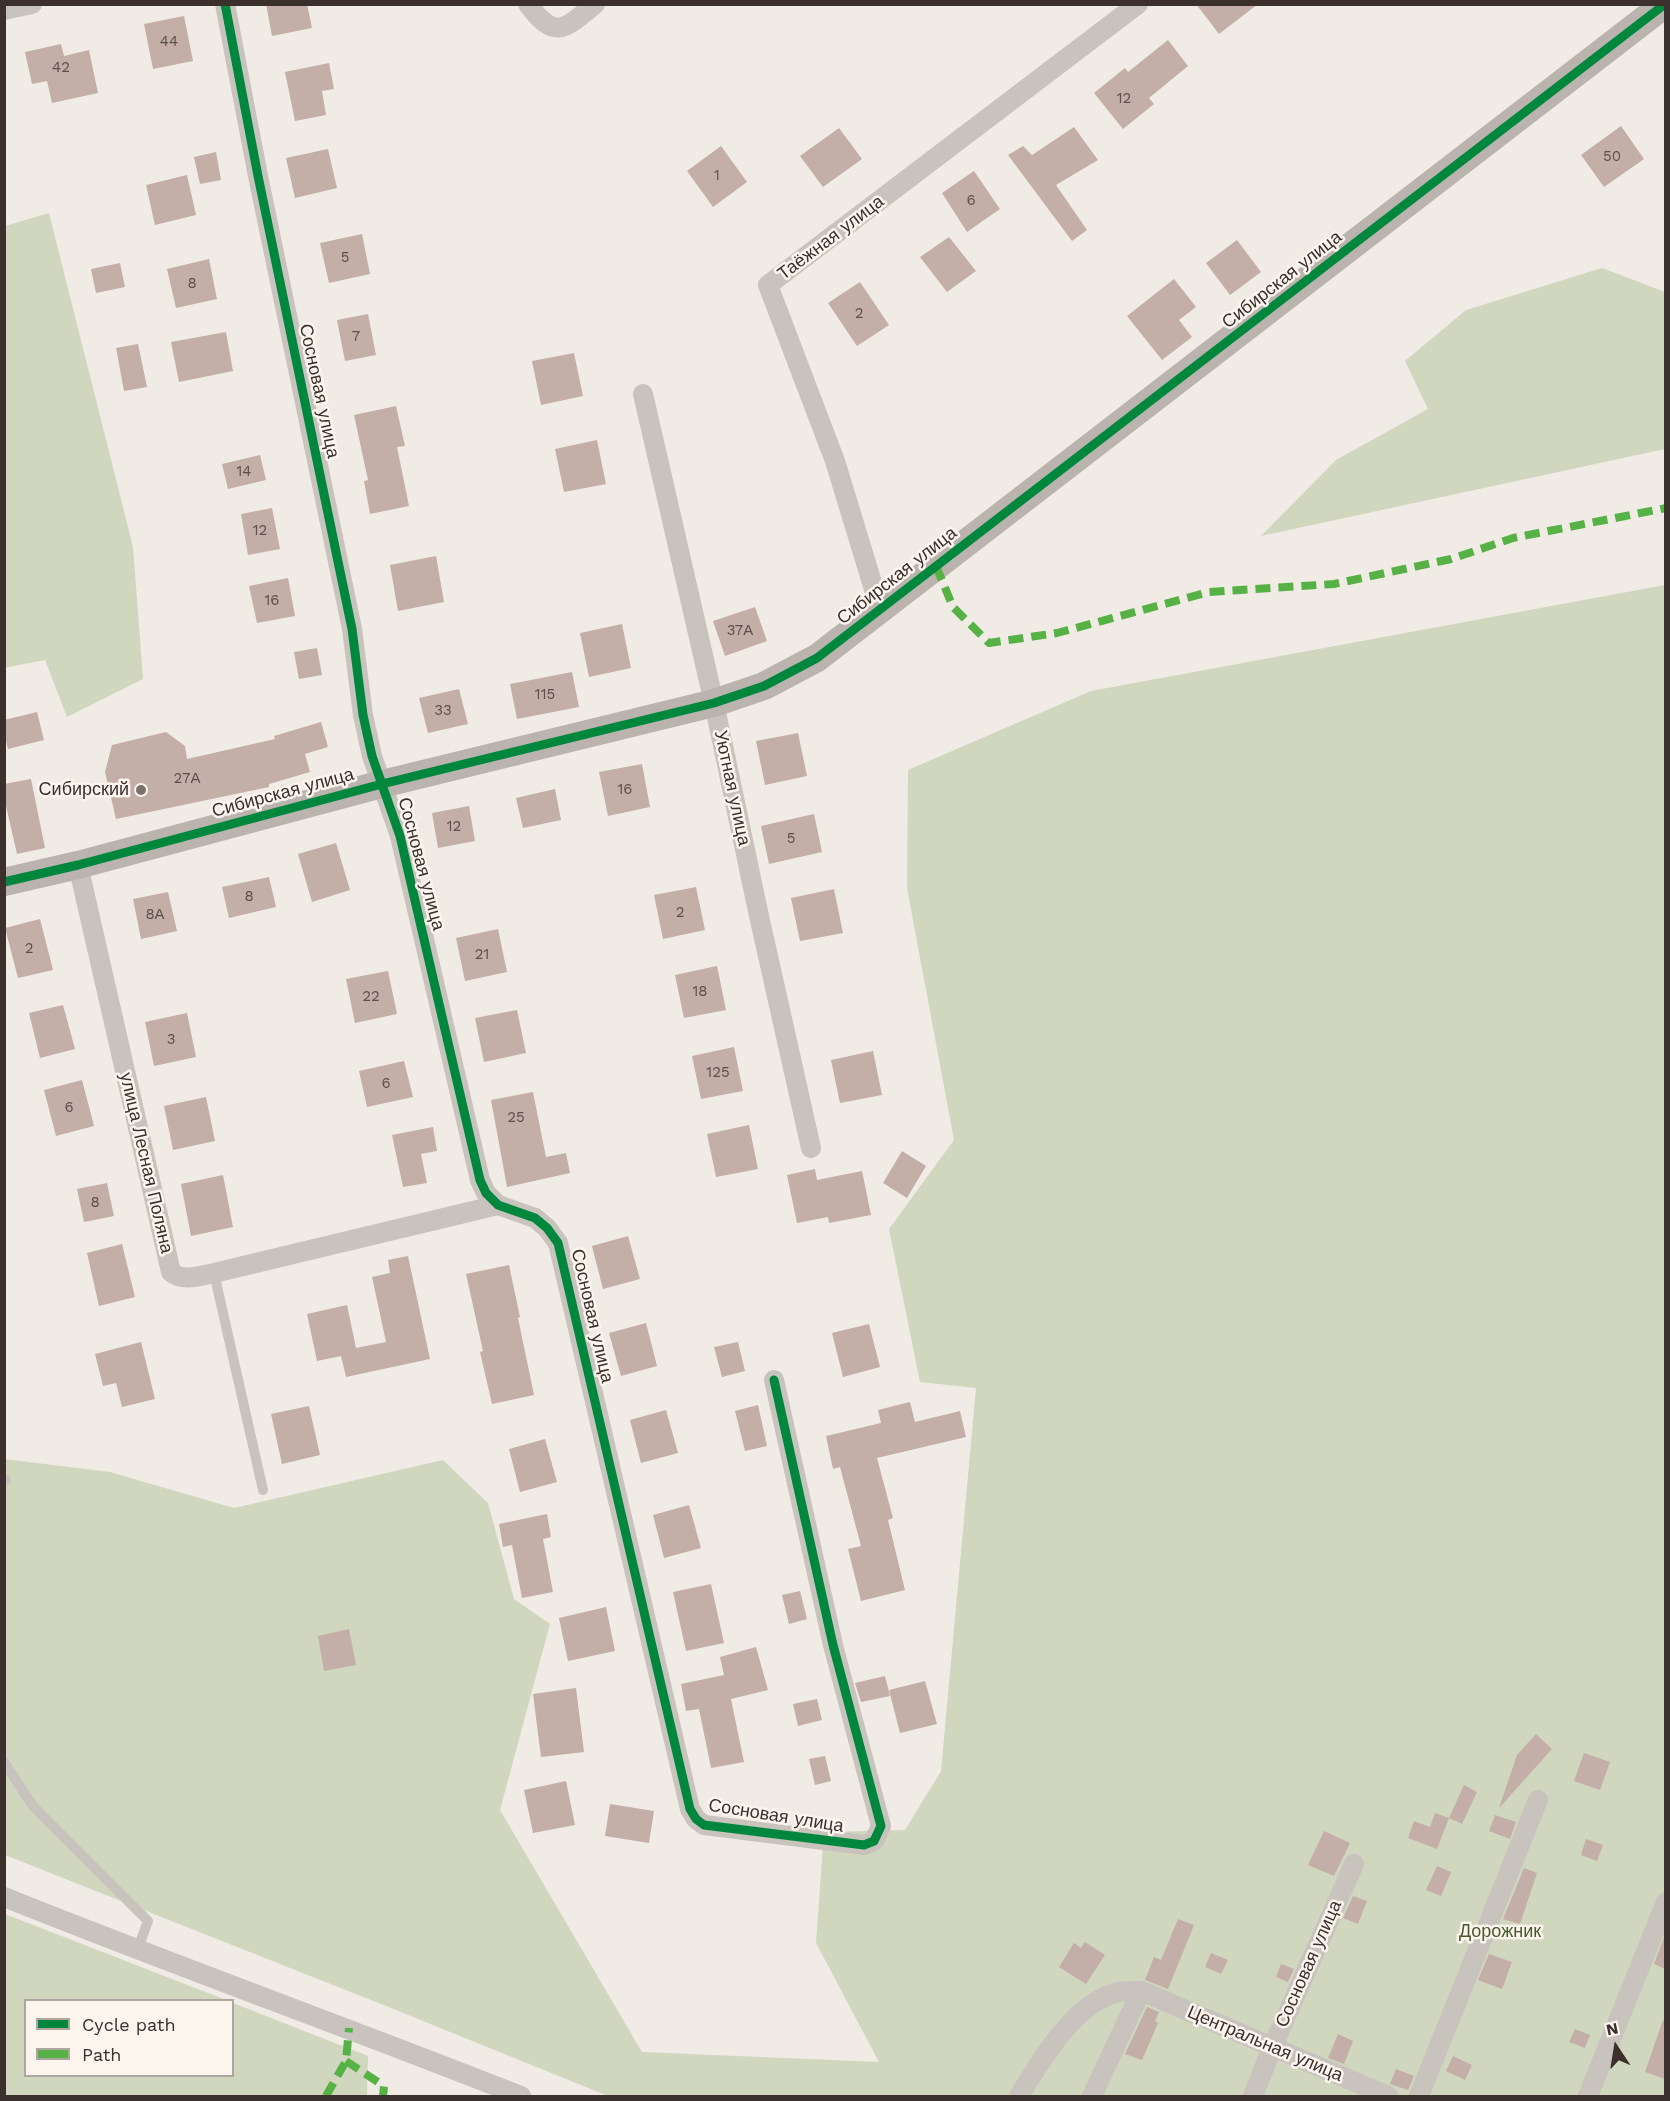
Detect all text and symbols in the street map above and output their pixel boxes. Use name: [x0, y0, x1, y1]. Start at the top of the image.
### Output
house number: 44: [160, 33, 178, 51]
house number: 42: [52, 59, 70, 77]
house number: 12: [1117, 90, 1131, 108]
house number: 50: [1603, 148, 1621, 166]
house number: 1: [714, 167, 720, 185]
street label: Таёжная улица: [774, 191, 888, 285]
house number: 6: [966, 192, 976, 210]
street label: Сибирская улица: [1218, 227, 1346, 333]
house number: 5: [341, 249, 349, 267]
house number: 8: [187, 275, 197, 293]
house number: 2: [855, 305, 863, 323]
street label: Сосновая улица: [294, 322, 344, 460]
house number: 7: [352, 328, 360, 346]
house number: 14: [236, 463, 252, 481]
house number: 12: [253, 522, 267, 540]
street label: Сибирская улица: [833, 523, 961, 629]
house number: 16: [265, 592, 279, 610]
house number: 37А: [727, 622, 753, 640]
house number: 115: [535, 686, 555, 704]
house number: 33: [434, 702, 452, 720]
street label: Уютная улица: [709, 728, 755, 848]
street label: Сибирская улица: [210, 764, 356, 822]
house number: 27А: [174, 770, 200, 788]
place label: Сибирский: [39, 779, 129, 801]
house number: 16: [618, 781, 632, 799]
marker: Сибирский: [134, 783, 148, 797]
street label: Сосновая улица: [393, 795, 449, 933]
house number: 12: [447, 818, 461, 836]
house number: 5: [787, 830, 795, 848]
house number: 8: [244, 888, 254, 906]
house number: 2: [676, 904, 684, 922]
house number: 8А: [145, 906, 165, 924]
house number: 2: [25, 940, 33, 958]
house number: 21: [475, 946, 489, 964]
house number: 18: [692, 983, 708, 1001]
house number: 22: [362, 988, 380, 1006]
house number: 3: [167, 1031, 175, 1049]
house number: 125: [706, 1064, 730, 1082]
street label: улица Лесная Поляна: [115, 1070, 177, 1256]
house number: 6: [381, 1075, 391, 1093]
house number: 6: [64, 1099, 74, 1117]
house number: 25: [507, 1109, 525, 1127]
house number: 8: [90, 1194, 100, 1212]
street label: Сосновая улица: [566, 1247, 618, 1385]
street label: Сосновая улица: [707, 1795, 845, 1837]
street label: Сосновая улица: [1271, 1897, 1347, 2031]
park label: Дорожник: [1459, 1921, 1541, 1943]
legend: [24, 1999, 234, 2077]
street label: Центральная улица: [1184, 2001, 1346, 2087]
text: Cycle path: [82, 2014, 176, 2035]
north arrow: [1586, 2017, 1646, 2077]
text: N: [1604, 2018, 1620, 2039]
text: Path: [82, 2044, 122, 2065]

